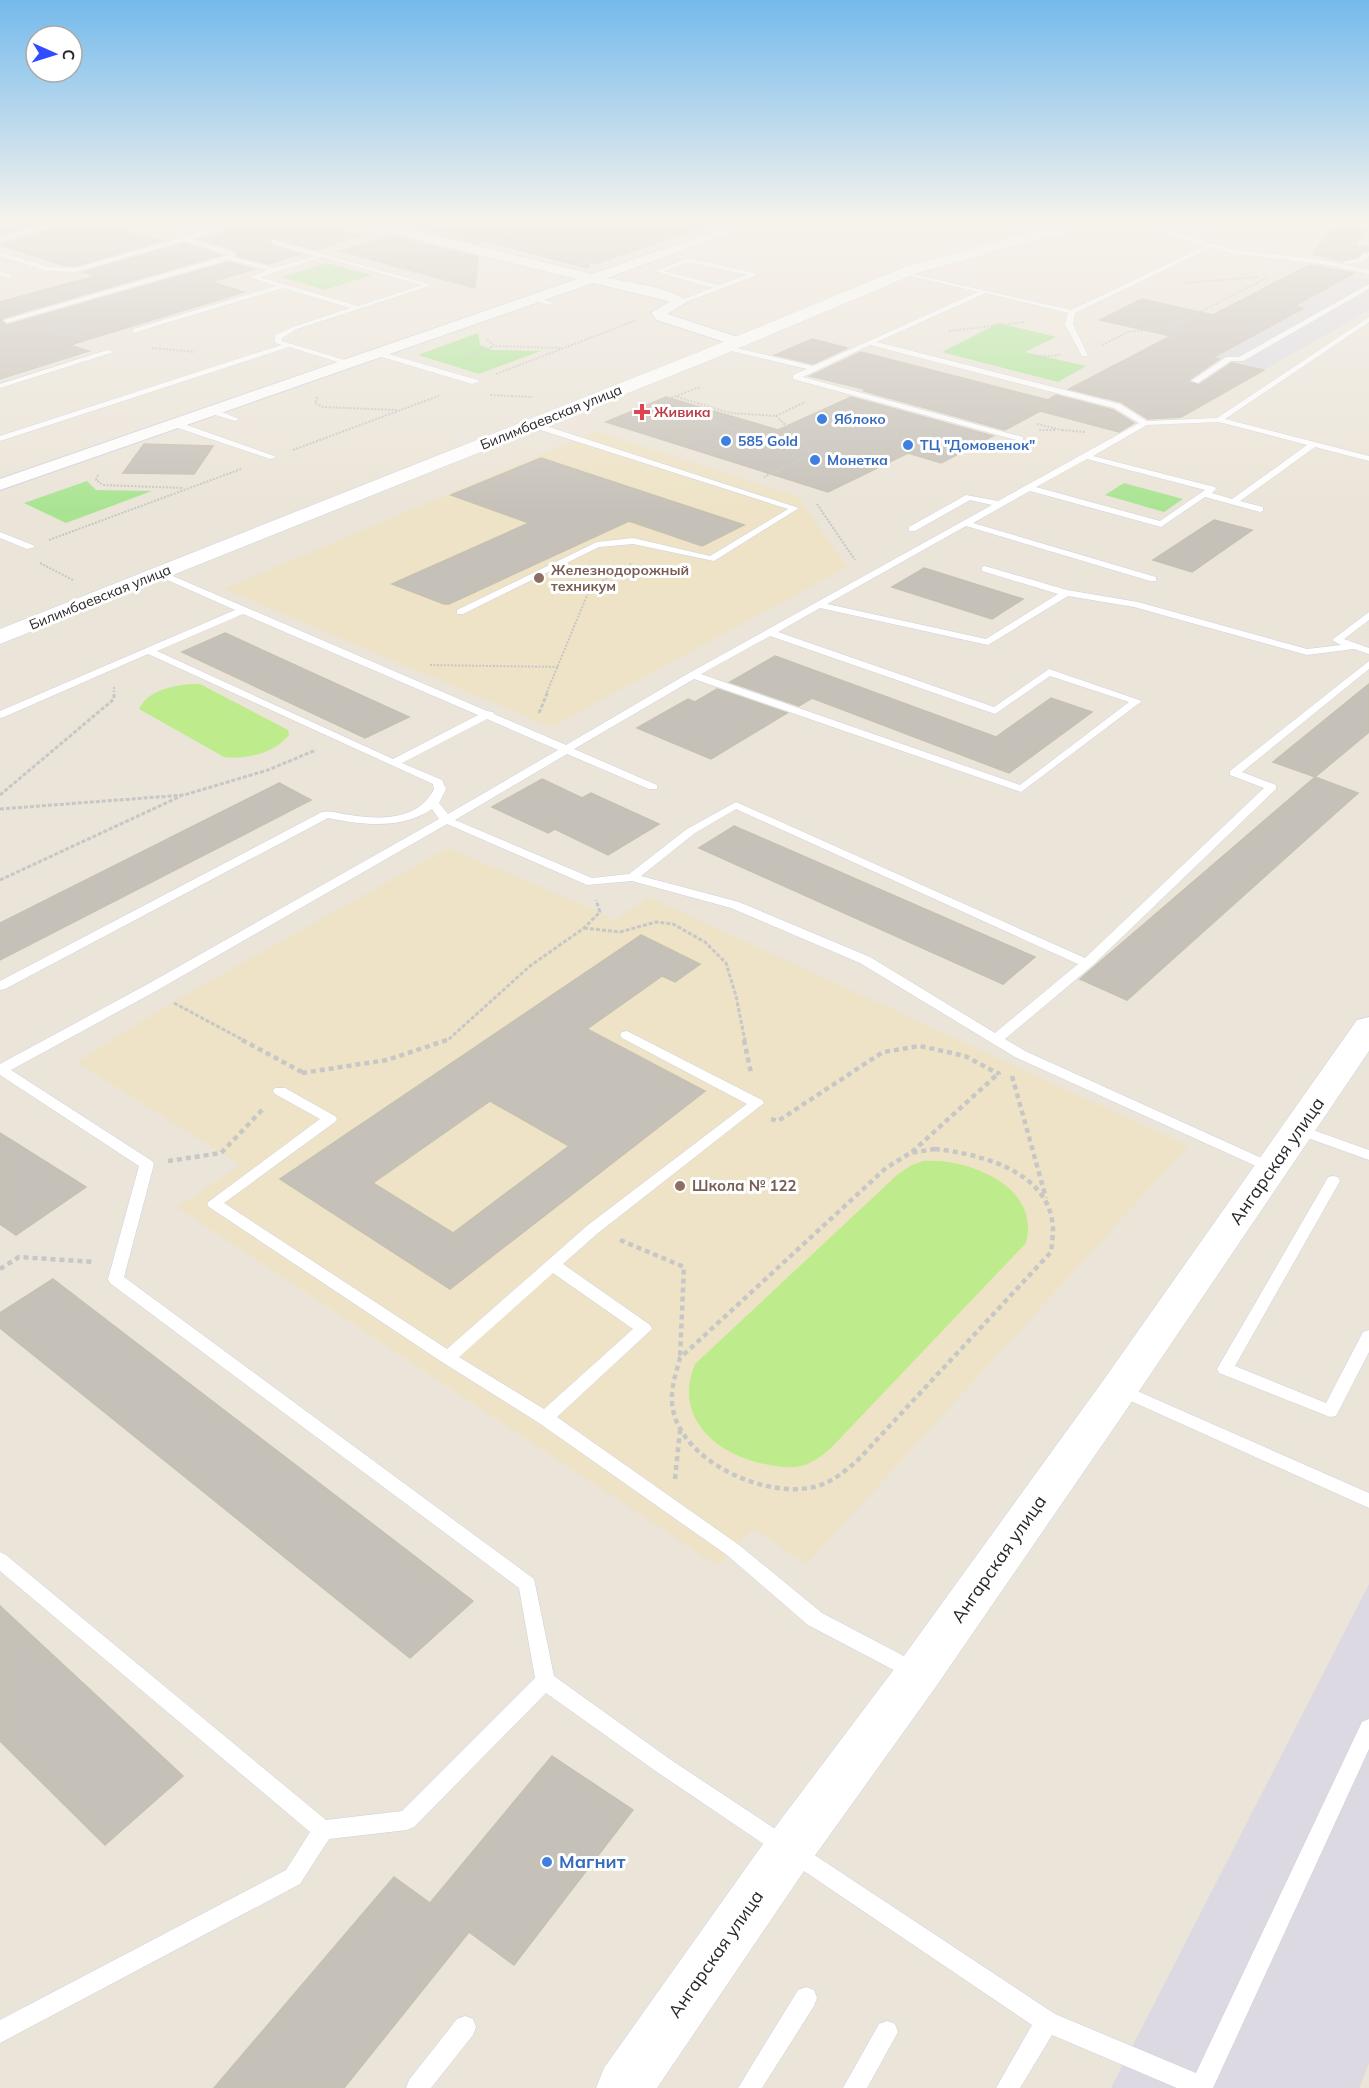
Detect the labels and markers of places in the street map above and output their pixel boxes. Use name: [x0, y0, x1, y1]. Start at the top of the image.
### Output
place label: Живика: [654, 403, 711, 421]
marker: Живика: [635, 405, 649, 419]
place label: Яблоко: [834, 410, 886, 428]
marker: Яблоко: [815, 412, 829, 426]
place label: 585 Gold: [738, 432, 798, 450]
marker: 585 Gold: [719, 434, 733, 448]
place label: ТЦ "Домовенок": [920, 436, 1035, 454]
marker: ТЦ "Домовенок": [901, 438, 915, 452]
place label: Монетка: [827, 451, 888, 469]
marker: Монетка: [808, 453, 822, 467]
place label: Железнодорожный техникум: [551, 561, 689, 595]
marker: Железнодорожный техникум: [532, 571, 546, 585]
place label: Школа № 122: [692, 1176, 797, 1195]
marker: Школа № 122: [673, 1179, 687, 1193]
place label: Магнит: [559, 1850, 626, 1873]
marker: Магнит: [540, 1855, 554, 1869]

